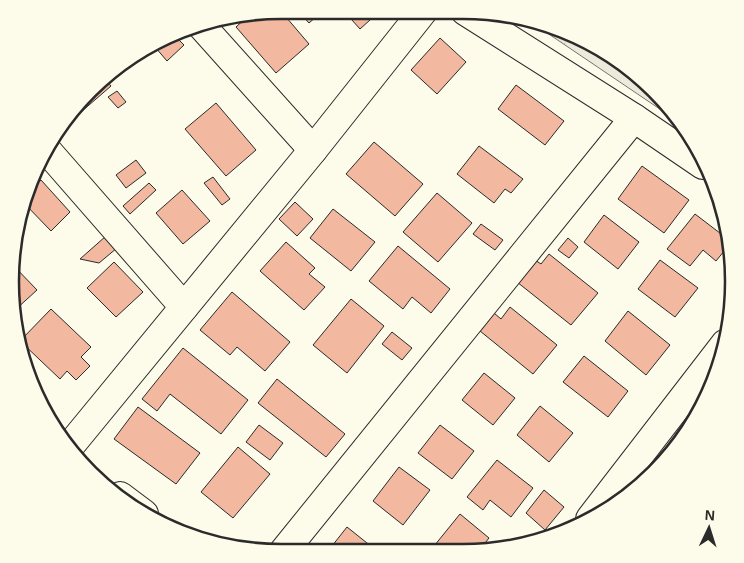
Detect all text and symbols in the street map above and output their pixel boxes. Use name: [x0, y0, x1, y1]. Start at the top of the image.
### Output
north arrow: [684, 503, 734, 553]
text: N: [704, 507, 716, 523]

